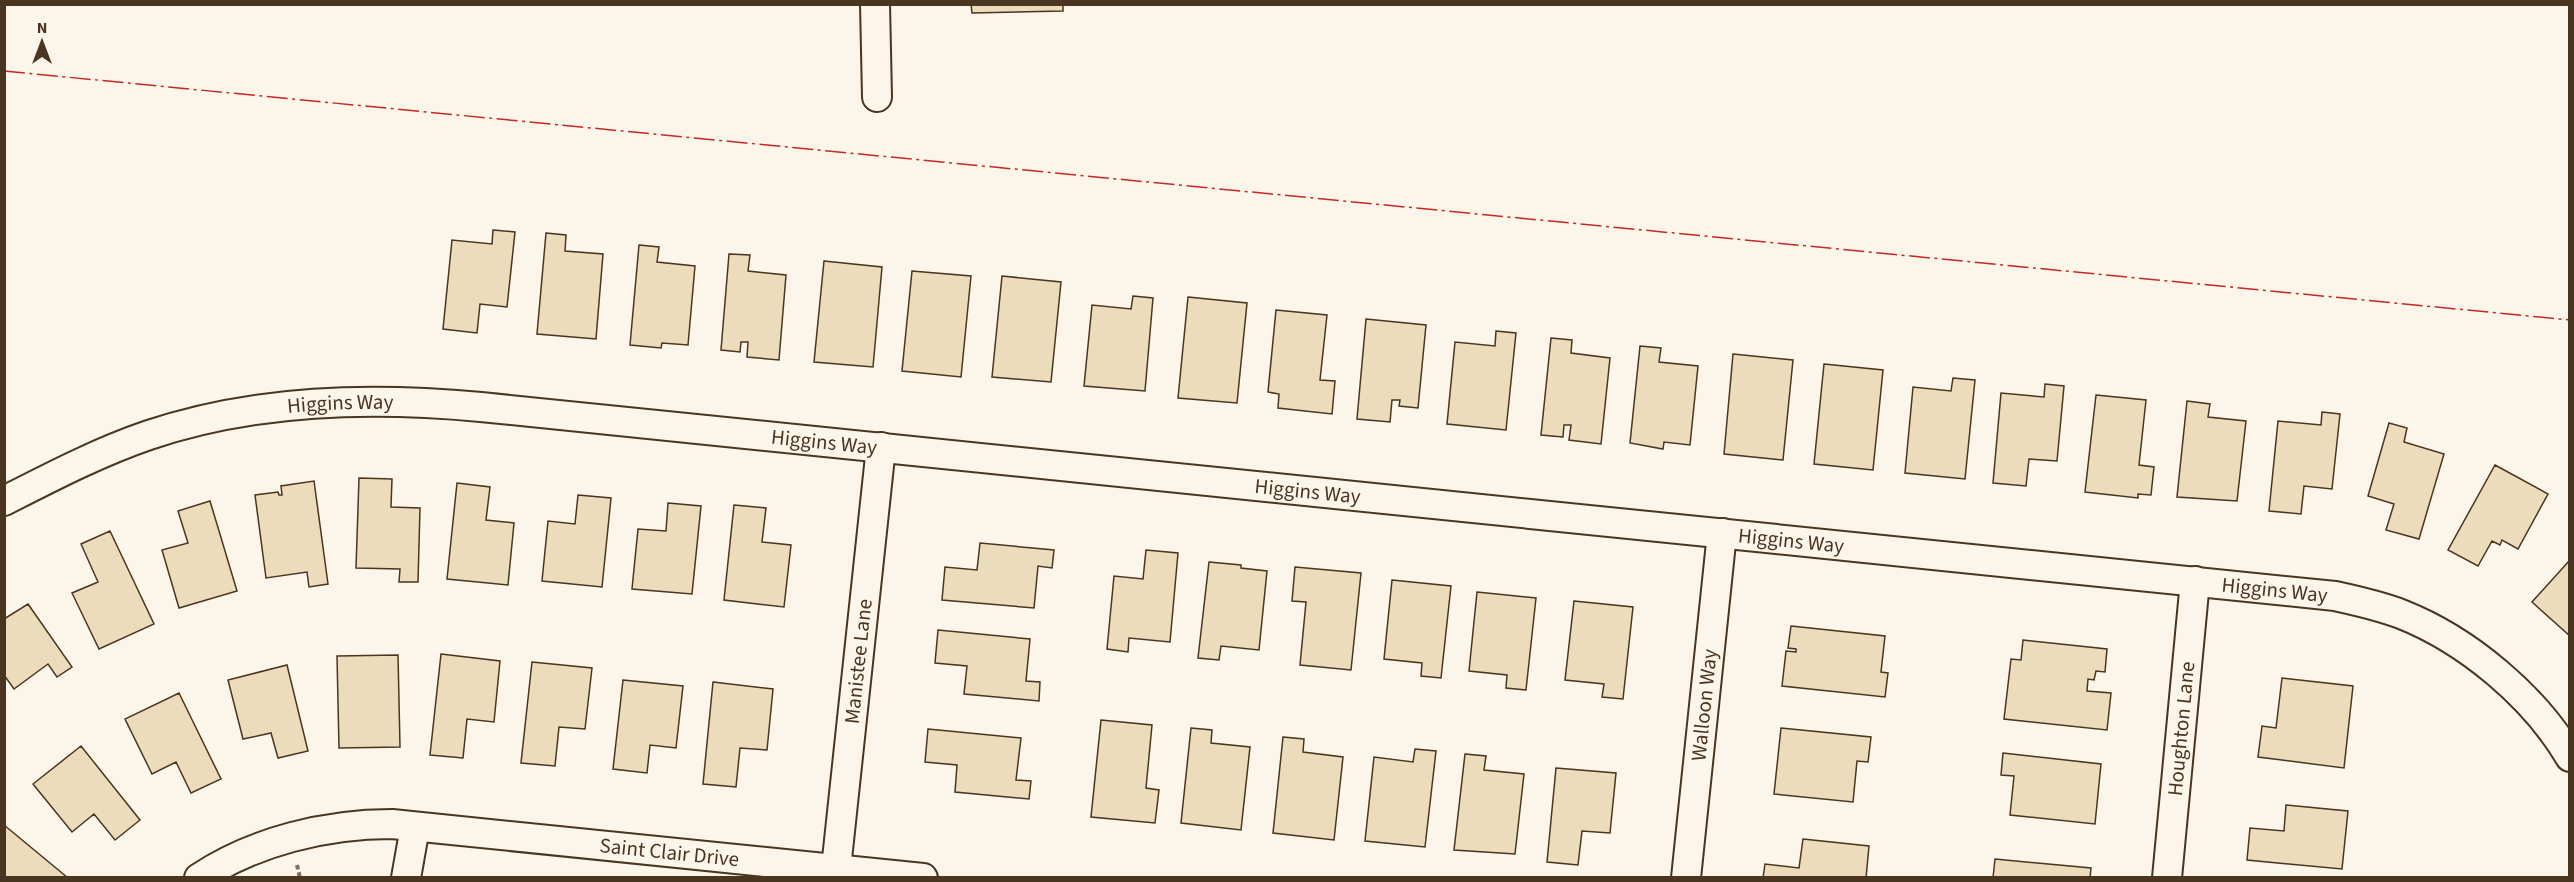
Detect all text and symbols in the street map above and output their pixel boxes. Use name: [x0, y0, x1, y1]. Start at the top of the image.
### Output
north arrow: [12, 12, 72, 72]
text: N: [37, 17, 47, 39]
street label: Higgins Way: [286, 387, 394, 421]
street label: Higgins Way: [770, 422, 879, 462]
street label: Higgins Way: [1253, 471, 1362, 512]
street label: Higgins Way: [1737, 520, 1846, 561]
street label: Higgins Way: [2220, 570, 2329, 610]
street label: Manistee Lane: [837, 597, 880, 725]
street label: Walloon Way: [1683, 647, 1725, 762]
street label: Houghton Lane: [2160, 660, 2202, 797]
street label: Saint Clair Drive: [598, 830, 741, 874]

